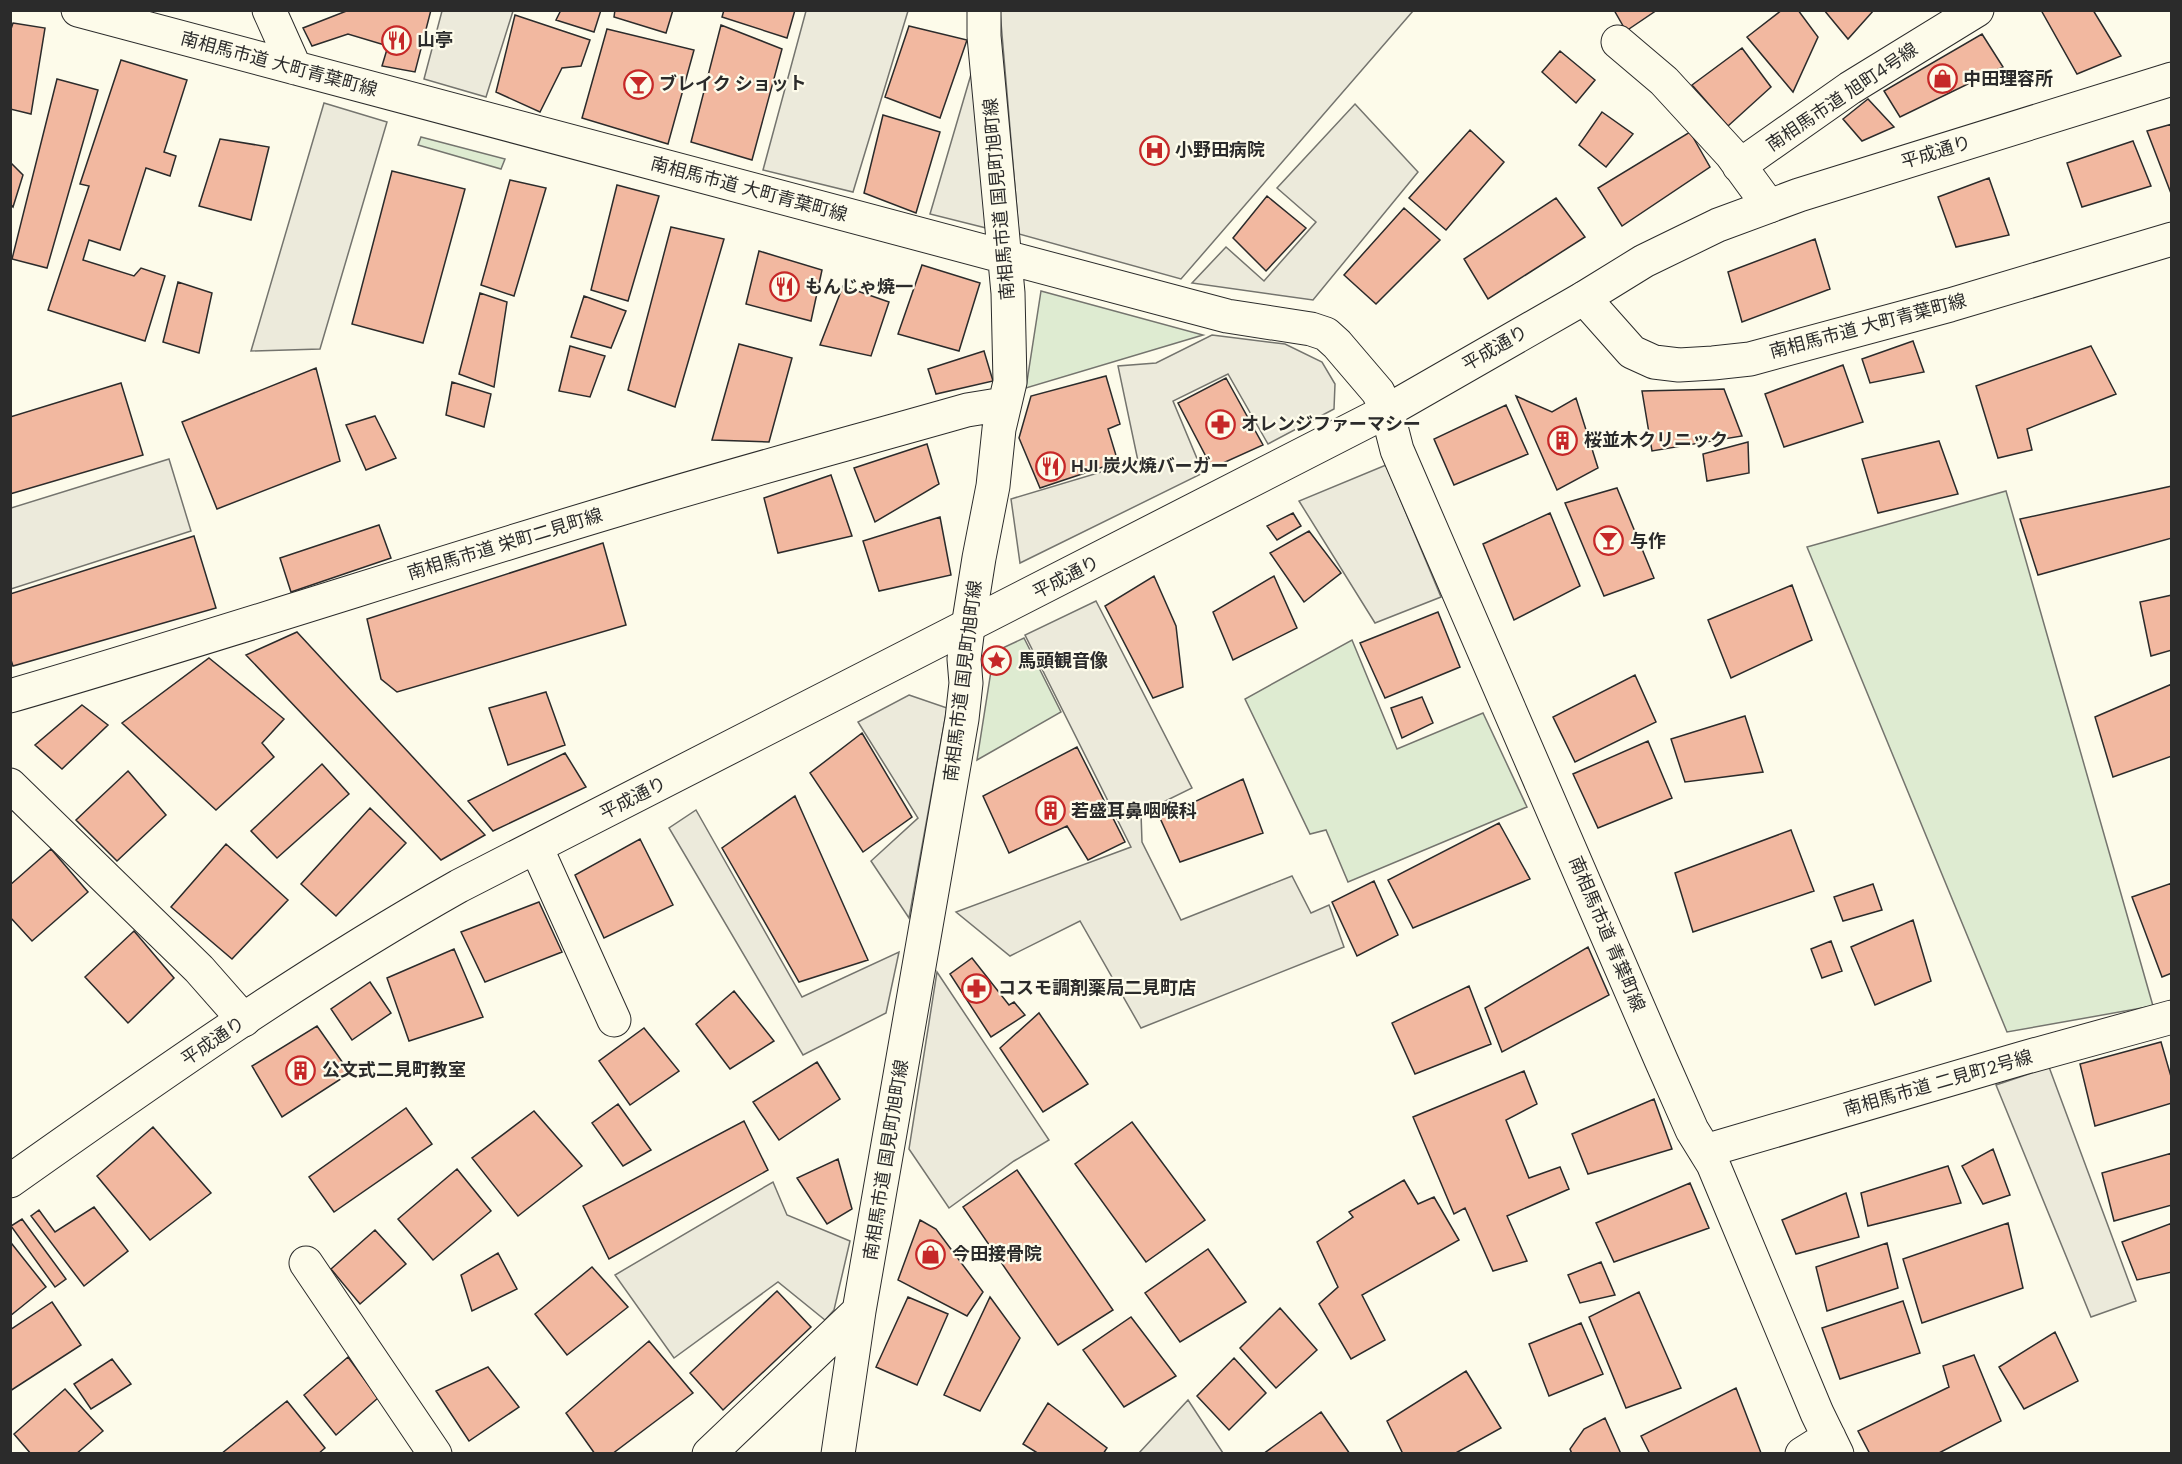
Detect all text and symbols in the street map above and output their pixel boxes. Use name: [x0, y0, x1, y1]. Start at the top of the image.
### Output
restaurant icon: 山亭: [380, 24, 412, 56]
street label: 南相馬市道 大町青葉町線: [178, 26, 380, 102]
place label: 山亭: [417, 28, 453, 52]
street label: 南相馬市道 旭町4号線: [1762, 37, 1922, 157]
shop icon: 中田理容所: [1926, 63, 1958, 95]
place label: 中田理容所: [1963, 67, 2053, 91]
bar icon: ブレイク ショット: [622, 68, 654, 100]
place label: ブレイク ショット: [659, 72, 807, 96]
street label: 南相馬市道 国見町旭町線: [978, 97, 1020, 301]
street label: 平成通り: [1898, 130, 1974, 174]
hospital icon: 小野田病院: [1138, 134, 1170, 166]
place label: 小野田病院: [1175, 138, 1265, 162]
street label: 南相馬市道 大町青葉町線: [648, 151, 850, 227]
restaurant icon: もんじゃ焼一: [768, 271, 800, 303]
place label: もんじゃ焼一: [805, 275, 913, 299]
street label: 南相馬市道 大町青葉町線: [1767, 288, 1969, 364]
street label: 平成通り: [1458, 320, 1532, 376]
pharmacy icon: オレンジファーマシー: [1204, 408, 1236, 440]
place label: オレンジファーマシー: [1241, 412, 1421, 436]
building icon: 桜並木クリニック: [1547, 424, 1579, 456]
place label: 桜並木クリニック: [1584, 428, 1728, 452]
restaurant icon: HJI 炭火焼バーガー: [1034, 450, 1066, 482]
place label: HJI 炭火焼バーガー: [1071, 454, 1229, 478]
street label: 南相馬市道 栄町二見町線: [405, 503, 605, 585]
bar icon: 与作: [1593, 525, 1625, 557]
place label: 与作: [1630, 529, 1666, 553]
street label: 平成通り: [1028, 550, 1104, 604]
street label: 南相馬市道 国見町旭町線: [939, 579, 987, 783]
place icon: 馬頭観音像: [981, 645, 1013, 677]
place label: 馬頭観音像: [1018, 649, 1108, 673]
street label: 平成通り: [595, 771, 671, 825]
building icon: 若盛耳鼻咽喉科: [1034, 795, 1066, 827]
place label: 若盛耳鼻咽喉科: [1071, 799, 1197, 823]
street label: 南相馬市道 青葉町線: [1563, 853, 1651, 1015]
pharmacy icon: コスモ調剤薬局二見町店: [961, 972, 993, 1004]
place label: コスモ調剤薬局二見町店: [998, 976, 1196, 1000]
street label: 平成通り: [176, 1011, 250, 1071]
street label: 南相馬市道 二見町2号線: [1841, 1045, 2035, 1121]
building icon: 公文式二見町教室: [285, 1054, 317, 1086]
place label: 公文式二見町教室: [322, 1058, 466, 1082]
street label: 南相馬市道 国見町旭町線: [858, 1058, 914, 1262]
shop icon: 今田接骨院: [915, 1238, 947, 1270]
place label: 今田接骨院: [952, 1242, 1042, 1266]

